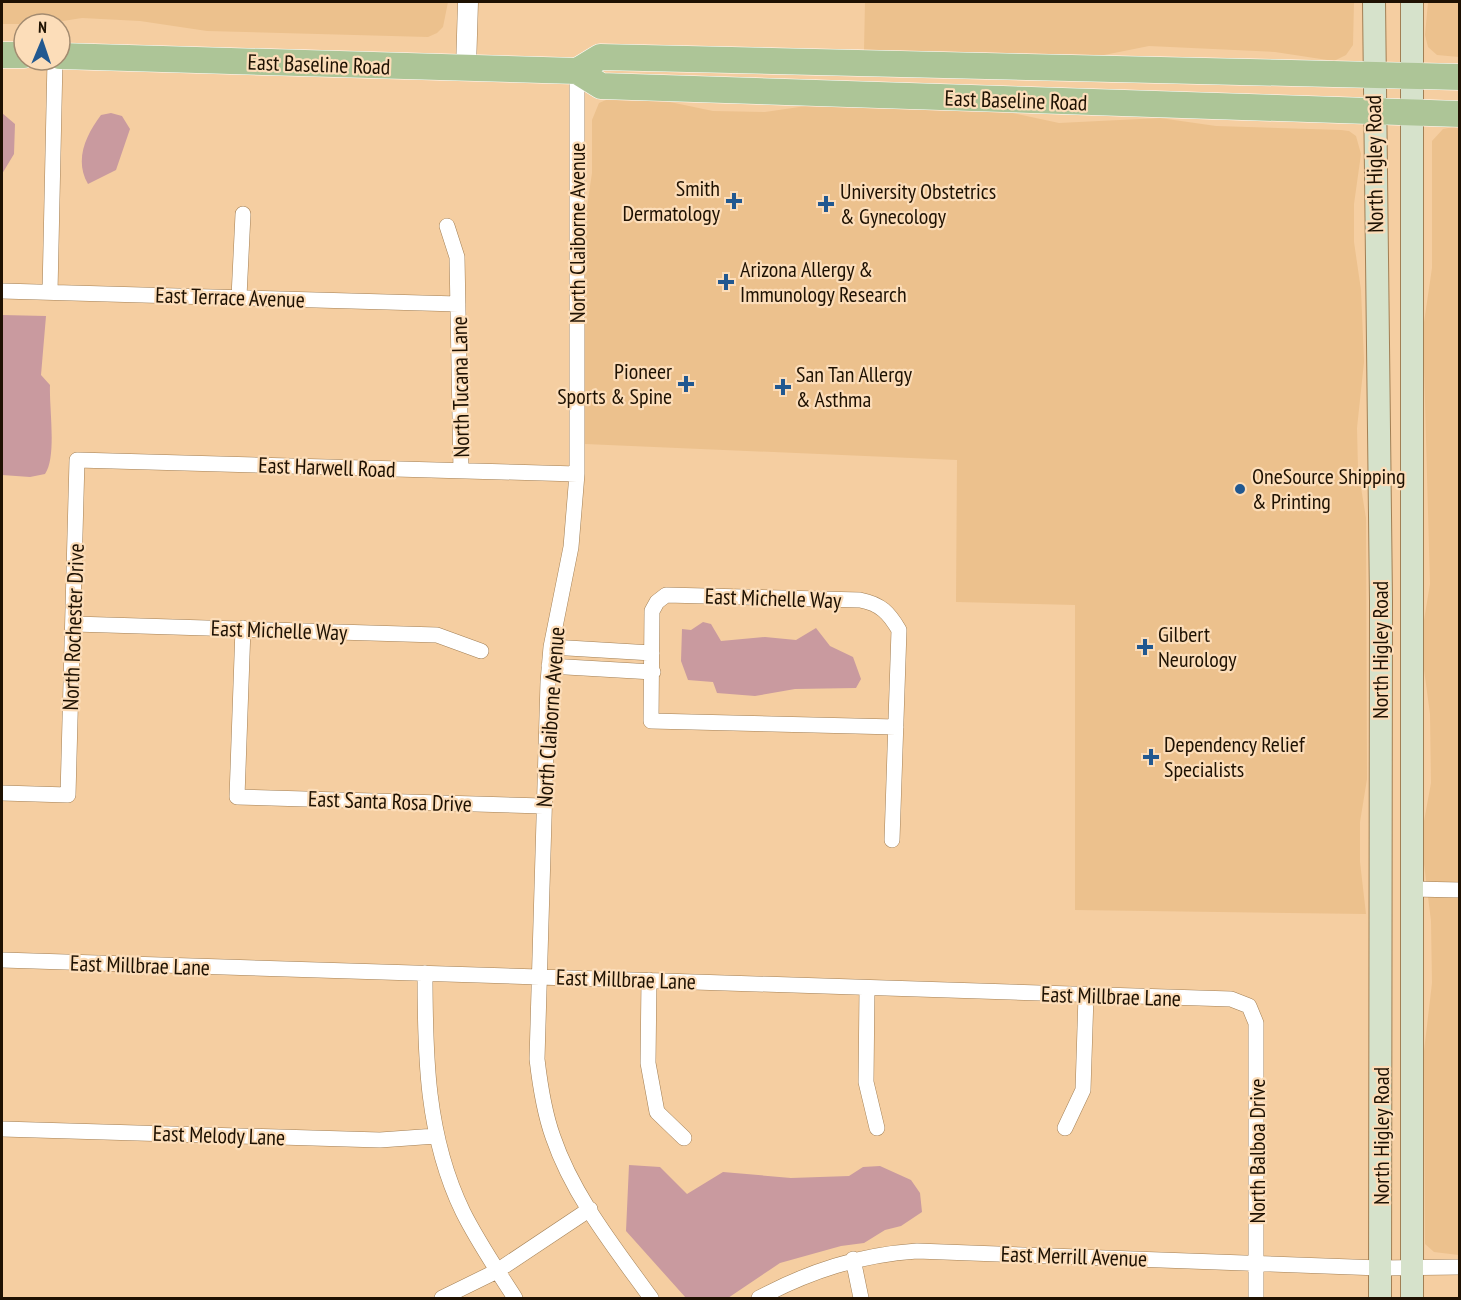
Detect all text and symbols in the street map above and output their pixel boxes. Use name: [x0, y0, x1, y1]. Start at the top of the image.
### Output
north arrow: [12, 12, 72, 72]
text: N: [38, 17, 47, 37]
street label: East Baseline Road: [247, 48, 391, 80]
street label: East Baseline Road: [944, 84, 1088, 116]
street label: North Higley Road: [1359, 95, 1389, 233]
street label: North Claiborne Avenue: [563, 143, 591, 323]
place label: Smith Dermatology: [622, 174, 721, 227]
place label: University Obstetrics & Gynecology: [840, 177, 996, 230]
marker: Smith Dermatology: [725, 192, 743, 210]
marker: University Obstetrics & Gynecology: [817, 195, 835, 213]
place label: Arizona Allergy & Immunology Research: [740, 255, 907, 308]
marker: Arizona Allergy & Immunology Research: [717, 273, 735, 291]
street label: East Terrace Avenue: [155, 280, 305, 314]
street label: North Tucana Lane: [445, 316, 475, 458]
place label: Pioneer Sports & Spine: [557, 357, 672, 410]
place label: San Tan Allergy & Asthma: [796, 360, 913, 413]
marker: Pioneer Sports & Spine: [677, 375, 695, 393]
marker: San Tan Allergy & Asthma: [774, 378, 792, 396]
street label: East Harwell Road: [258, 451, 396, 483]
place label: OneSource Shipping & Printing: [1252, 462, 1405, 515]
marker: OneSource Shipping & Printing: [1233, 482, 1247, 496]
street label: North Rochester Drive: [56, 543, 90, 711]
street label: North Higley Road: [1366, 581, 1394, 719]
street label: East Michelle Way: [704, 582, 842, 614]
street label: East Michelle Way: [210, 614, 348, 646]
place label: Gilbert Neurology: [1158, 620, 1237, 673]
street label: North Claiborne Avenue: [530, 626, 570, 808]
marker: Gilbert Neurology: [1136, 638, 1154, 656]
place label: Dependency Relief Specialists: [1164, 730, 1306, 783]
marker: Dependency Relief Specialists: [1142, 748, 1160, 766]
street label: East Santa Rosa Drive: [308, 784, 472, 818]
street label: East Millbrae Lane: [70, 949, 210, 981]
street label: East Millbrae Lane: [556, 963, 696, 995]
street label: East Millbrae Lane: [1041, 980, 1181, 1012]
street label: North Higley Road: [1367, 1067, 1395, 1205]
street label: North Balboa Drive: [1243, 1078, 1271, 1224]
street label: East Melody Lane: [152, 1119, 286, 1151]
street label: East Merrill Avenue: [1000, 1239, 1148, 1273]

